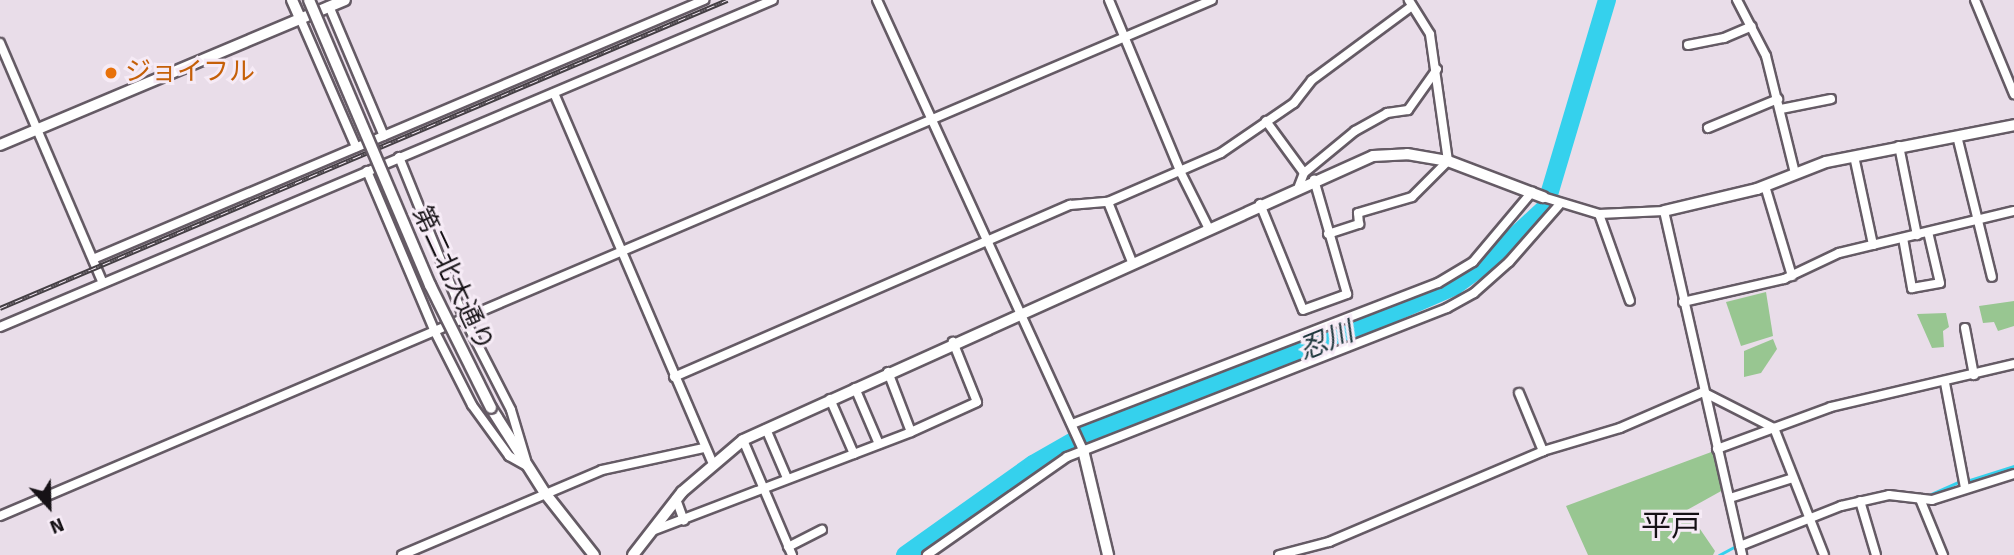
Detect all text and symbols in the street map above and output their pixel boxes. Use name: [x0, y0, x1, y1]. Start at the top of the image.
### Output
place label: ジョイフル: [125, 57, 255, 89]
marker: ジョイフル: [103, 65, 119, 81]
street label: 第二北大通り: [405, 202, 499, 356]
water label: 忍川: [1294, 315, 1358, 367]
north arrow: [14, 471, 84, 541]
district label: 平戸: [1641, 509, 1701, 545]
text: N: [46, 512, 67, 539]

